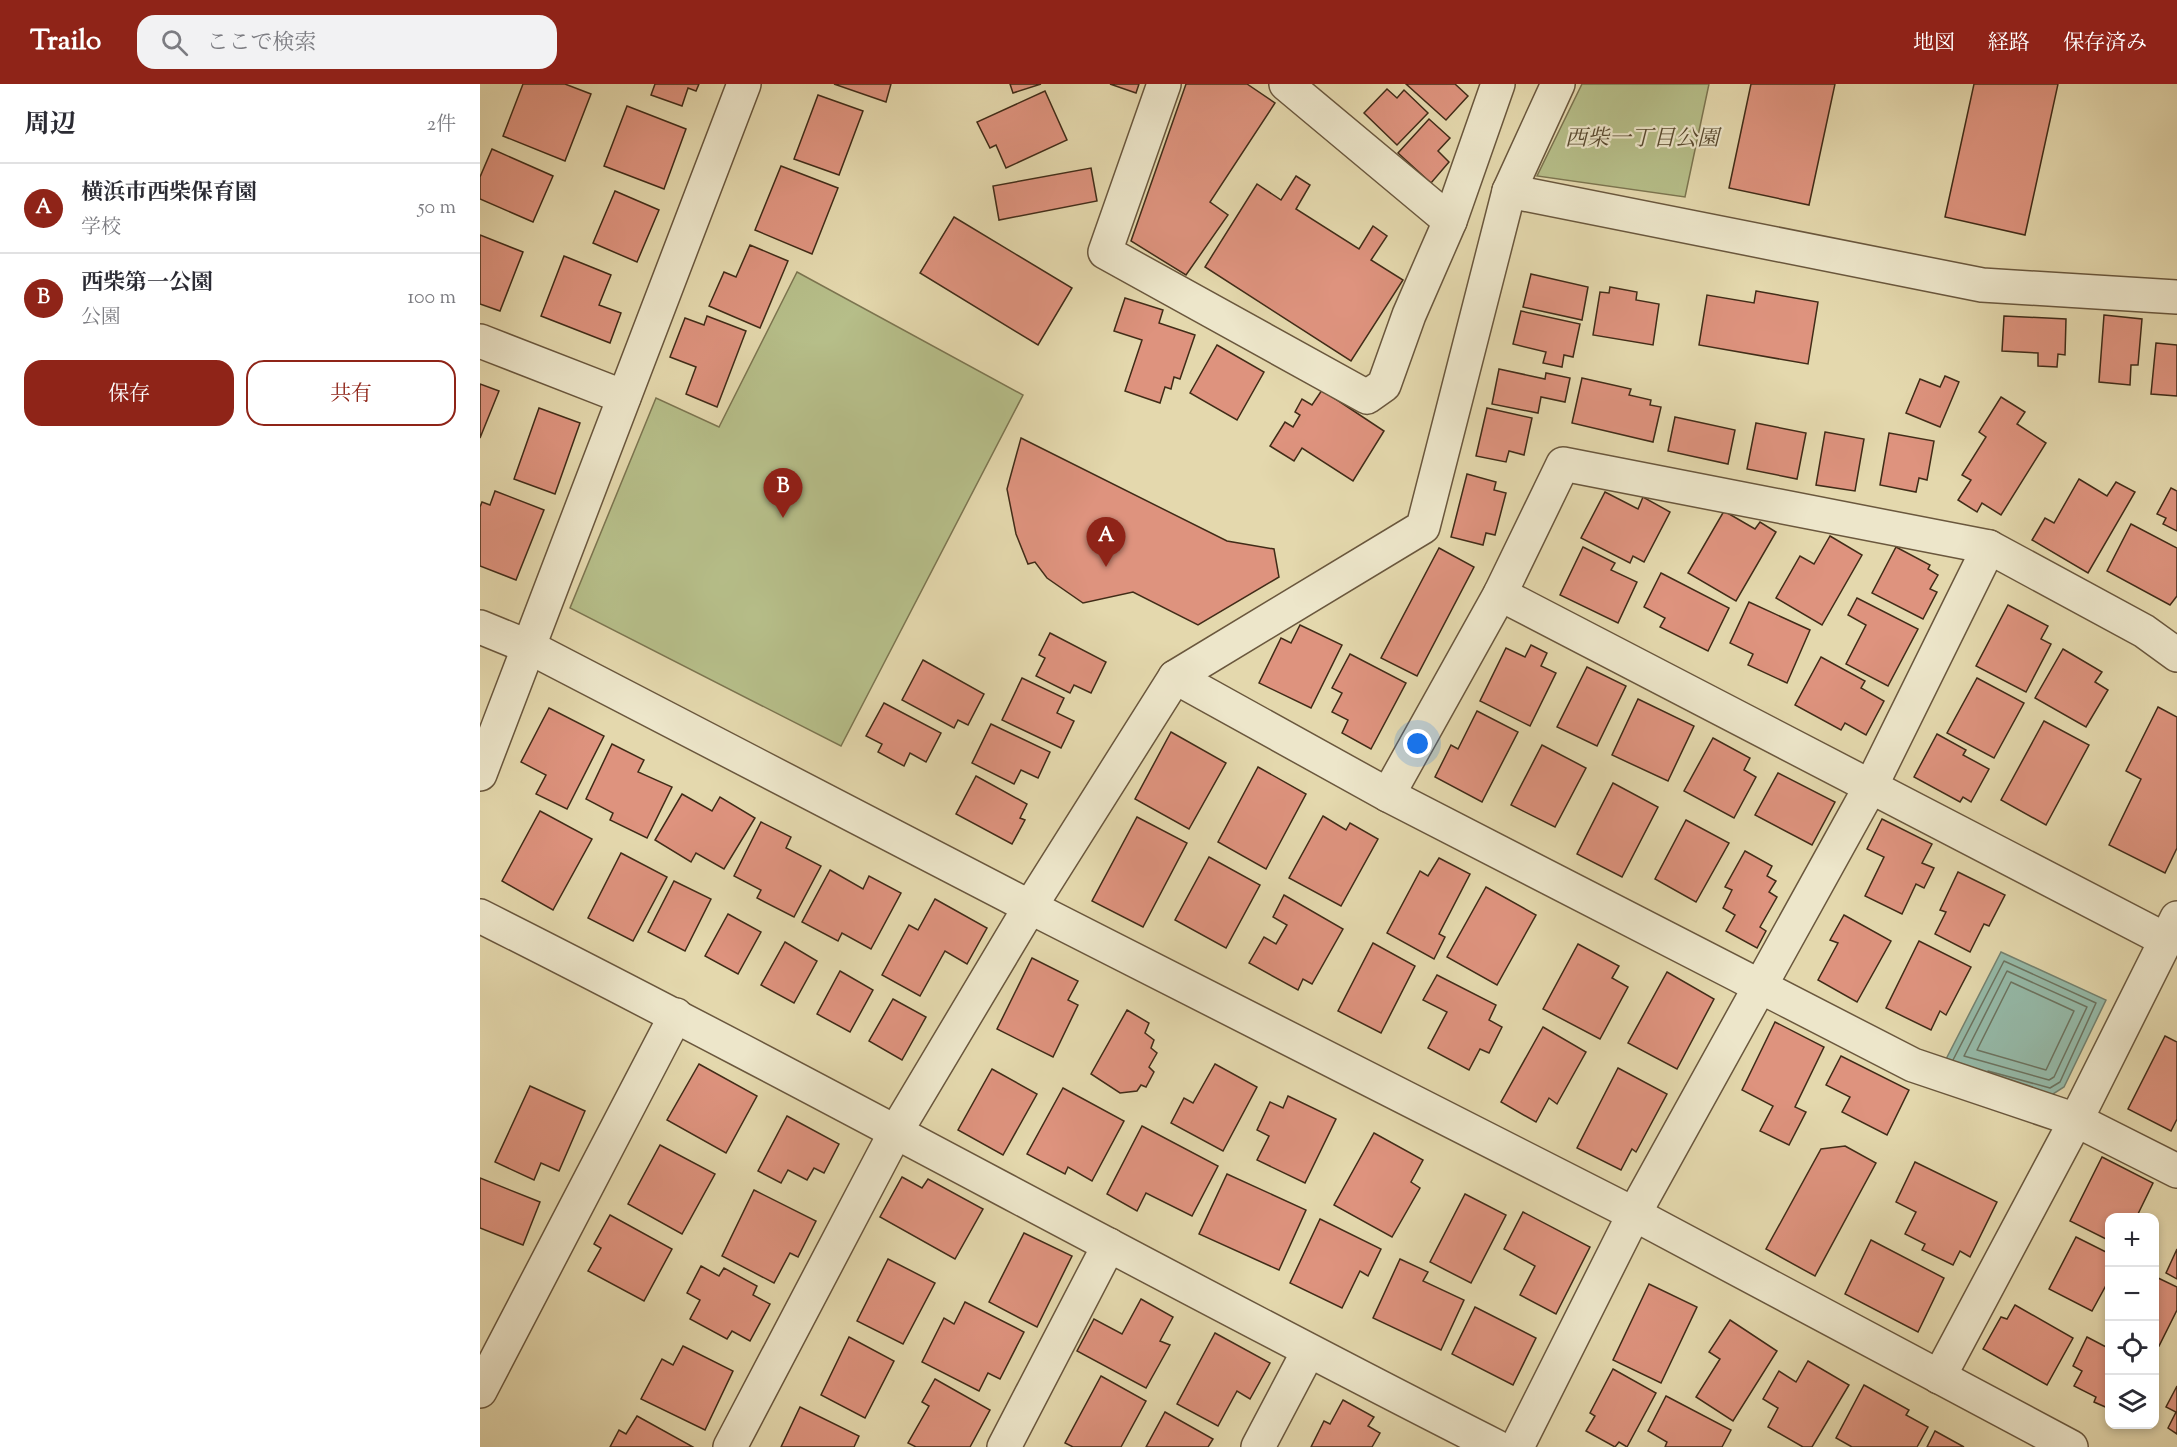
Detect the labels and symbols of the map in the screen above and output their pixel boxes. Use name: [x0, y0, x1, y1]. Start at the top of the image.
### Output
park label: 西柴一丁目公園: [1565, 124, 1722, 156]
pin: B: [764, 468, 802, 518]
pin: A: [1086, 518, 1126, 567]
your location: [1403, 729, 1432, 758]

